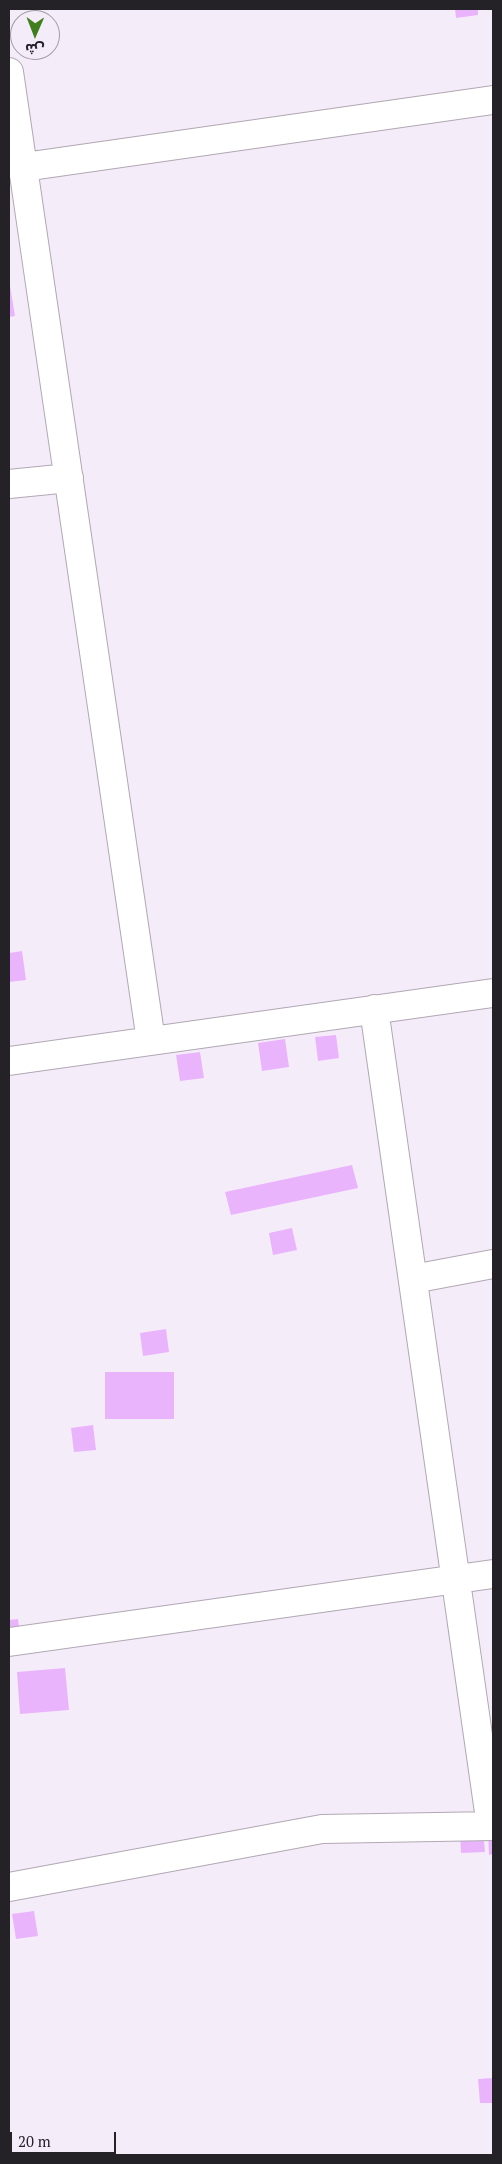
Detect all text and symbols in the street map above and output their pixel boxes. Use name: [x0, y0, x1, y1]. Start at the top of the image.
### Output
north arrow: [10, 10, 60, 60]
text: ش: [25, 40, 45, 59]
scale bar: [12, 2122, 119, 2154]
text: 20 m: [18, 2131, 51, 2151]

